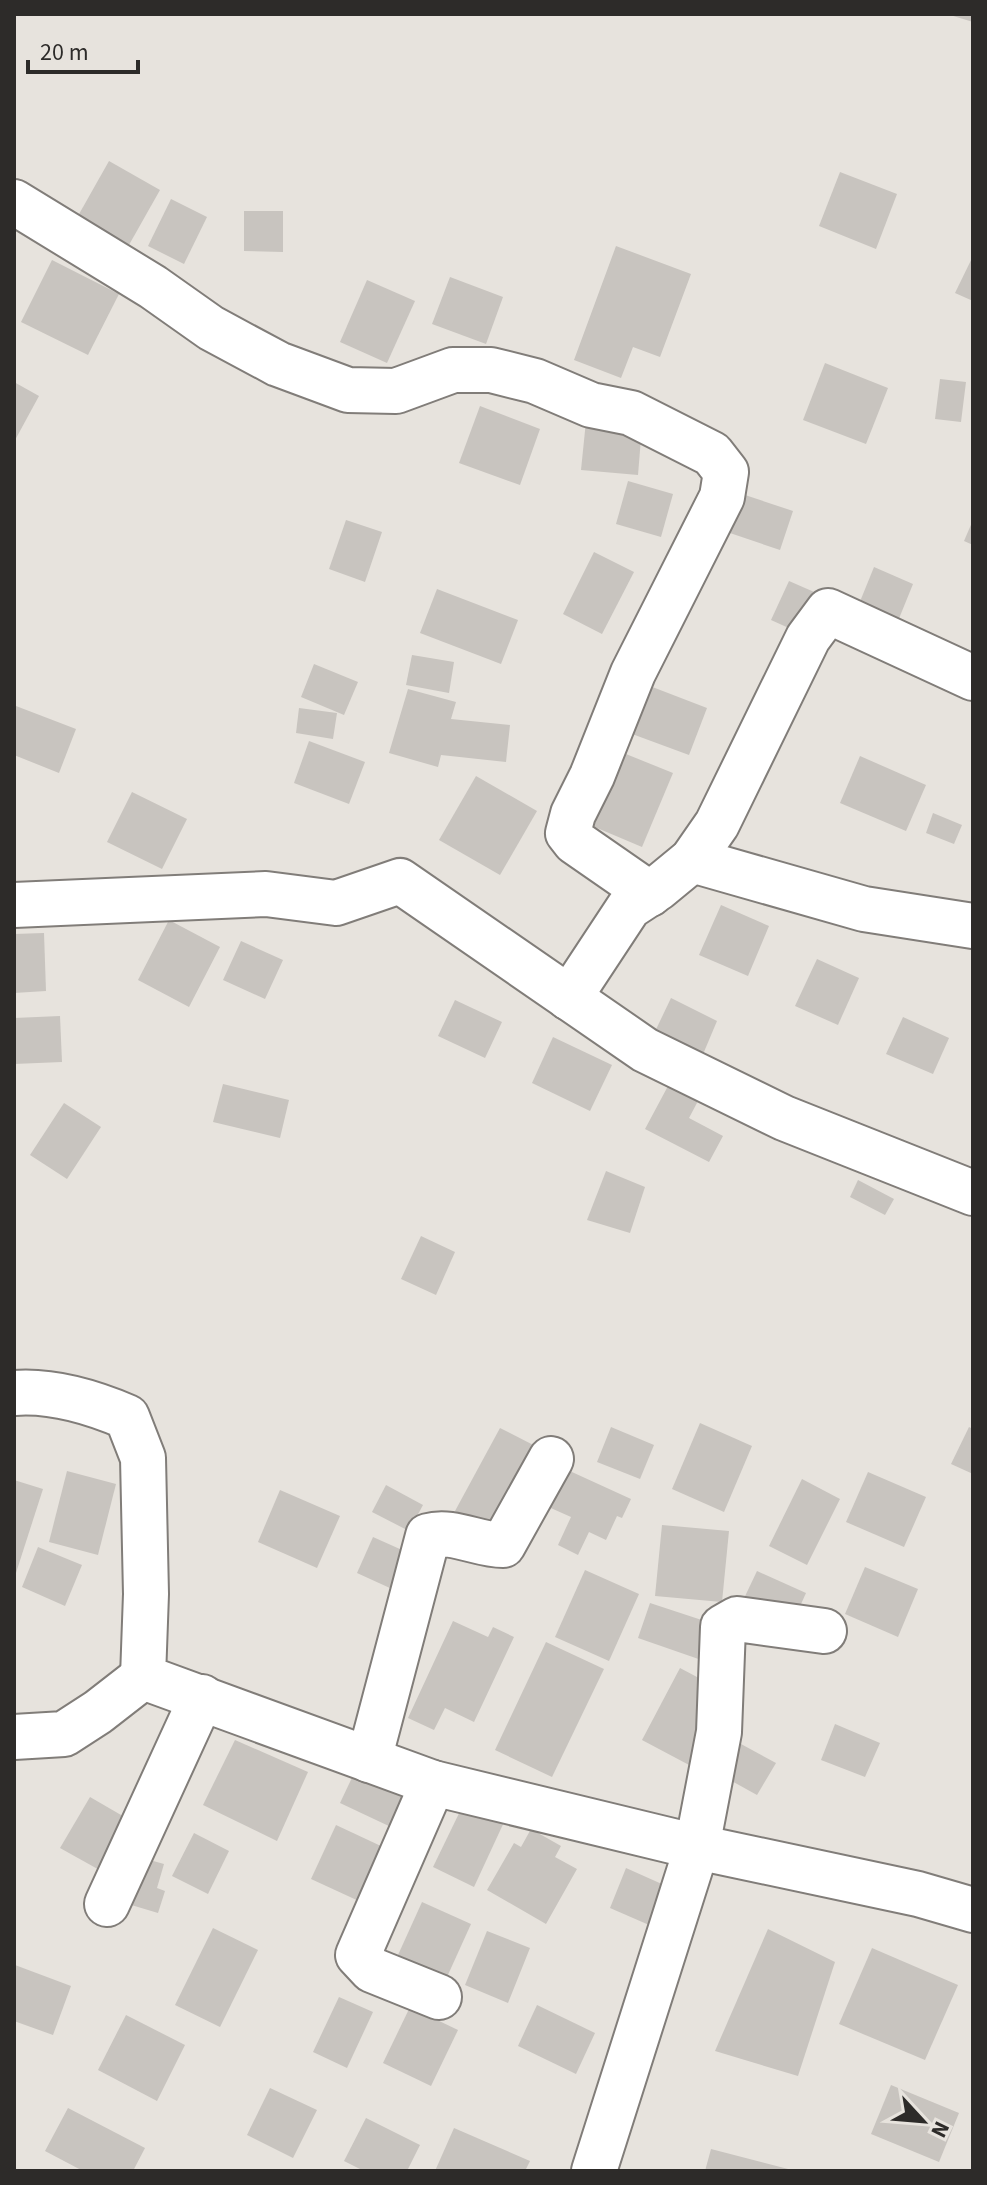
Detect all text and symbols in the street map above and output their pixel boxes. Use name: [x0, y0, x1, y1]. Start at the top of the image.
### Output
scale bar: [28, 24, 138, 74]
text: 20 m: [40, 35, 89, 70]
north arrow: [883, 2081, 963, 2161]
text: N: [922, 2116, 958, 2143]

